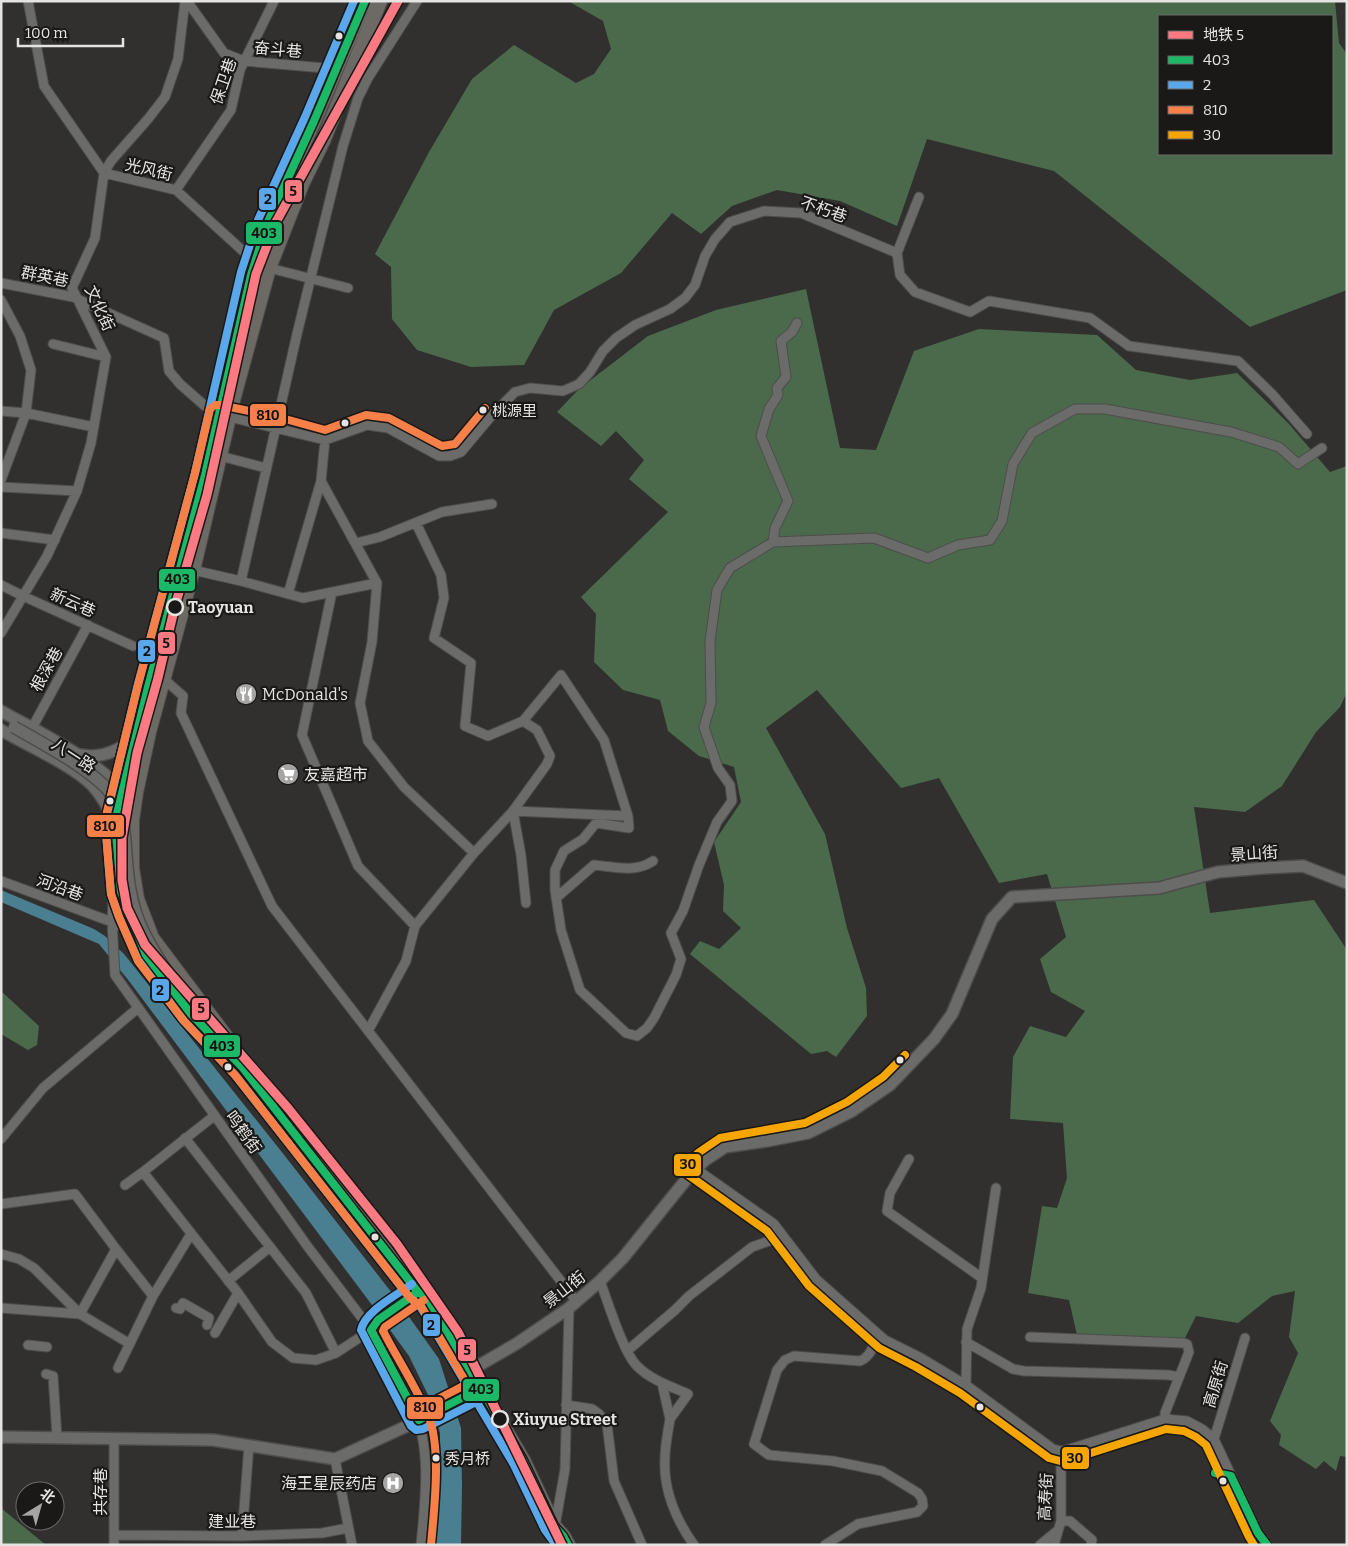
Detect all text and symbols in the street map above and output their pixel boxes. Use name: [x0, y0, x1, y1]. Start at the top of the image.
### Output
scale bar: [18, 15, 122, 47]
legend: [1158, 15, 1333, 155]
text: 100 m: [25, 24, 68, 42]
text: 地铁 5: [1203, 26, 1244, 44]
unlabelled marker: [334, 31, 344, 41]
street label: 奋斗巷: [253, 38, 303, 61]
text: 403: [1203, 51, 1230, 69]
street label: 保卫巷: [207, 55, 240, 107]
text: 2: [1203, 76, 1211, 94]
text: 810: [1203, 101, 1228, 119]
text: 30: [1203, 126, 1221, 144]
street label: 光风街: [123, 155, 174, 184]
line badge: 5: [284, 179, 303, 203]
text: 5: [289, 183, 297, 200]
line badge: 2: [258, 187, 277, 211]
text: 2: [264, 191, 272, 208]
street label: 不朽巷: [798, 193, 850, 226]
line badge: 403: [245, 221, 283, 245]
text: 403: [251, 225, 277, 242]
street label: 群英巷: [20, 263, 70, 290]
street label: 文化街: [81, 282, 118, 334]
place label: 桃源里: [492, 402, 537, 420]
line badge: 810: [249, 403, 287, 427]
marker: 桃源里: [478, 405, 488, 415]
text: 810: [256, 407, 280, 424]
unlabelled marker: [340, 418, 350, 428]
line badge: 403: [158, 568, 196, 592]
text: 403: [164, 571, 190, 588]
street label: 新云巷: [47, 584, 99, 621]
marker: Taoyuan: [166, 598, 184, 616]
place label: Taoyuan: [188, 598, 254, 617]
line badge: 5: [157, 631, 176, 655]
text: 5: [162, 635, 170, 652]
line badge: 2: [137, 639, 156, 663]
text: 2: [143, 643, 151, 660]
street label: 根深巷: [26, 644, 66, 695]
restaurant icon: McDonald's: [234, 682, 258, 706]
place label: McDonald's: [262, 685, 348, 704]
street label: 八一路: [48, 734, 99, 776]
supermarket icon: 友嘉超市: [276, 762, 300, 786]
place label: 友嘉超市: [304, 765, 368, 784]
unlabelled marker: [105, 796, 115, 806]
line badge: 810: [86, 814, 125, 838]
text: 810: [93, 818, 117, 835]
street label: 景山街: [1229, 842, 1279, 865]
street label: 河沿巷: [34, 870, 86, 905]
line badge: 2: [151, 978, 170, 1002]
text: 2: [156, 982, 164, 999]
line badge: 5: [191, 997, 210, 1021]
text: 5: [197, 1000, 205, 1017]
line badge: 403: [203, 1034, 241, 1058]
text: 403: [209, 1038, 235, 1055]
unlabelled marker: [895, 1055, 905, 1065]
unlabelled marker: [223, 1062, 233, 1072]
street label: 鸣鹤街: [222, 1107, 265, 1157]
line badge: 30: [673, 1153, 702, 1177]
text: 30: [680, 1156, 697, 1173]
unlabelled marker: [370, 1232, 380, 1242]
street label: 景山街: [540, 1267, 589, 1312]
line badge: 2: [422, 1313, 441, 1337]
text: 2: [427, 1317, 435, 1334]
line badge: 5: [457, 1338, 477, 1362]
text: 5: [463, 1342, 471, 1359]
street label: 高原街: [1199, 1358, 1232, 1410]
line badge: 403: [462, 1378, 500, 1402]
text: 403: [468, 1381, 494, 1398]
line badge: 810: [406, 1396, 444, 1420]
text: 810: [413, 1399, 437, 1416]
unlabelled marker: [975, 1402, 985, 1412]
marker: Xiuyue Street: [491, 1410, 509, 1428]
place label: Xiuyue Street: [513, 1410, 618, 1429]
line badge: 30: [1061, 1446, 1090, 1470]
place label: 秀月桥: [445, 1450, 490, 1468]
text: 30: [1067, 1450, 1084, 1467]
marker: 秀月桥: [431, 1453, 441, 1463]
street label: 共存巷: [91, 1468, 110, 1516]
hospital icon: 海王星辰药店: [381, 1471, 405, 1495]
street label: 高寿街: [1035, 1473, 1056, 1521]
place label: 海王星辰药店: [281, 1474, 377, 1493]
unlabelled marker: [1218, 1476, 1228, 1486]
north arrow: [15, 1481, 65, 1531]
text: 北: [37, 1485, 58, 1507]
street label: 建业巷: [208, 1512, 256, 1531]

